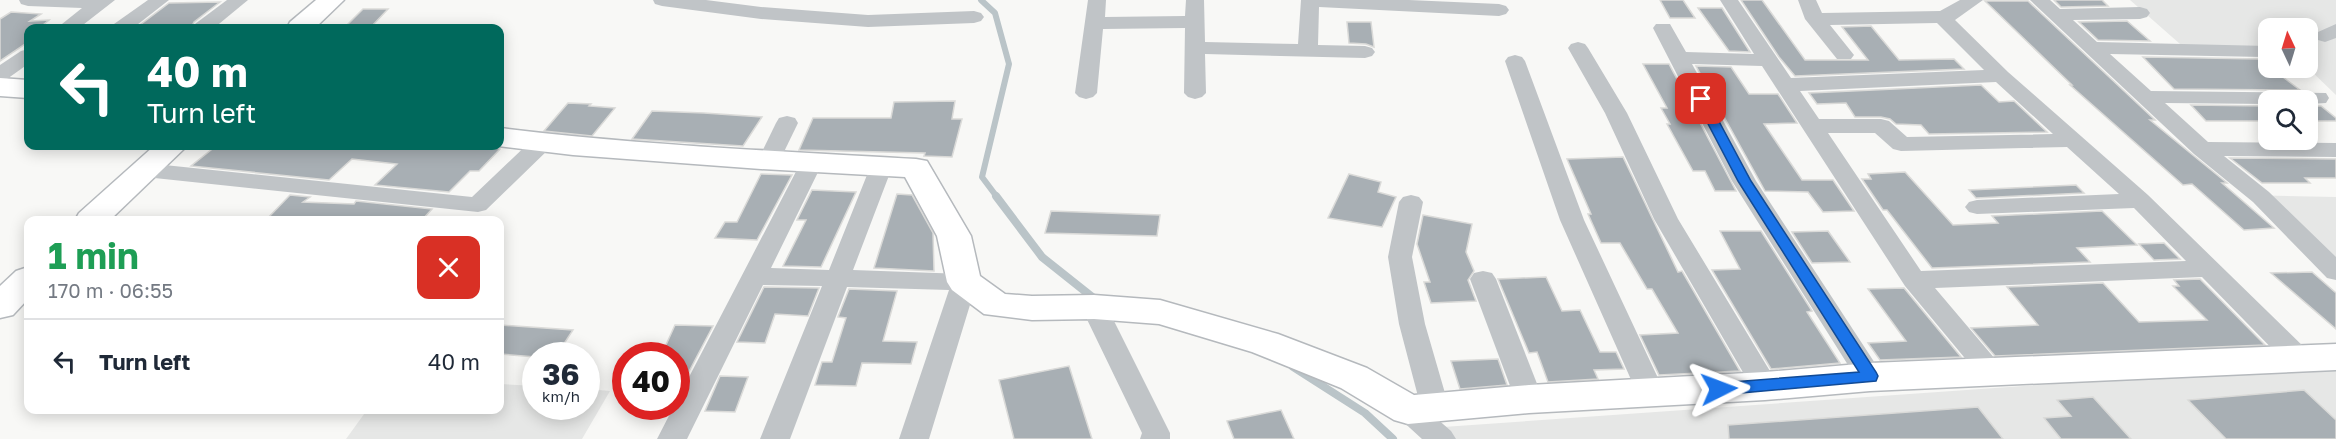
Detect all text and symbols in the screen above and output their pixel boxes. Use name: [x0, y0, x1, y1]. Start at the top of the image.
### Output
north arrow: [2258, 18, 2318, 78]
map controls: [2258, 18, 2318, 150]
text: 40 m: [147, 46, 248, 96]
icon: left: [48, 48, 126, 126]
pin: [1675, 73, 1726, 124]
icon: arrive: [1684, 82, 1717, 115]
button: search: [2258, 90, 2318, 150]
text: Turn left: [147, 97, 256, 129]
text: 1 min: [48, 234, 139, 277]
button: close: [417, 236, 480, 299]
text: 170 m · 06:55: [48, 278, 173, 302]
speed limit sign: 40: [612, 342, 690, 420]
icon: left: [48, 345, 81, 378]
text: Turn left: [99, 348, 190, 375]
text: 40 m: [428, 348, 480, 375]
text: 36: [542, 356, 580, 392]
position arrow: [1687, 357, 1751, 421]
text: km/h: [542, 387, 580, 405]

